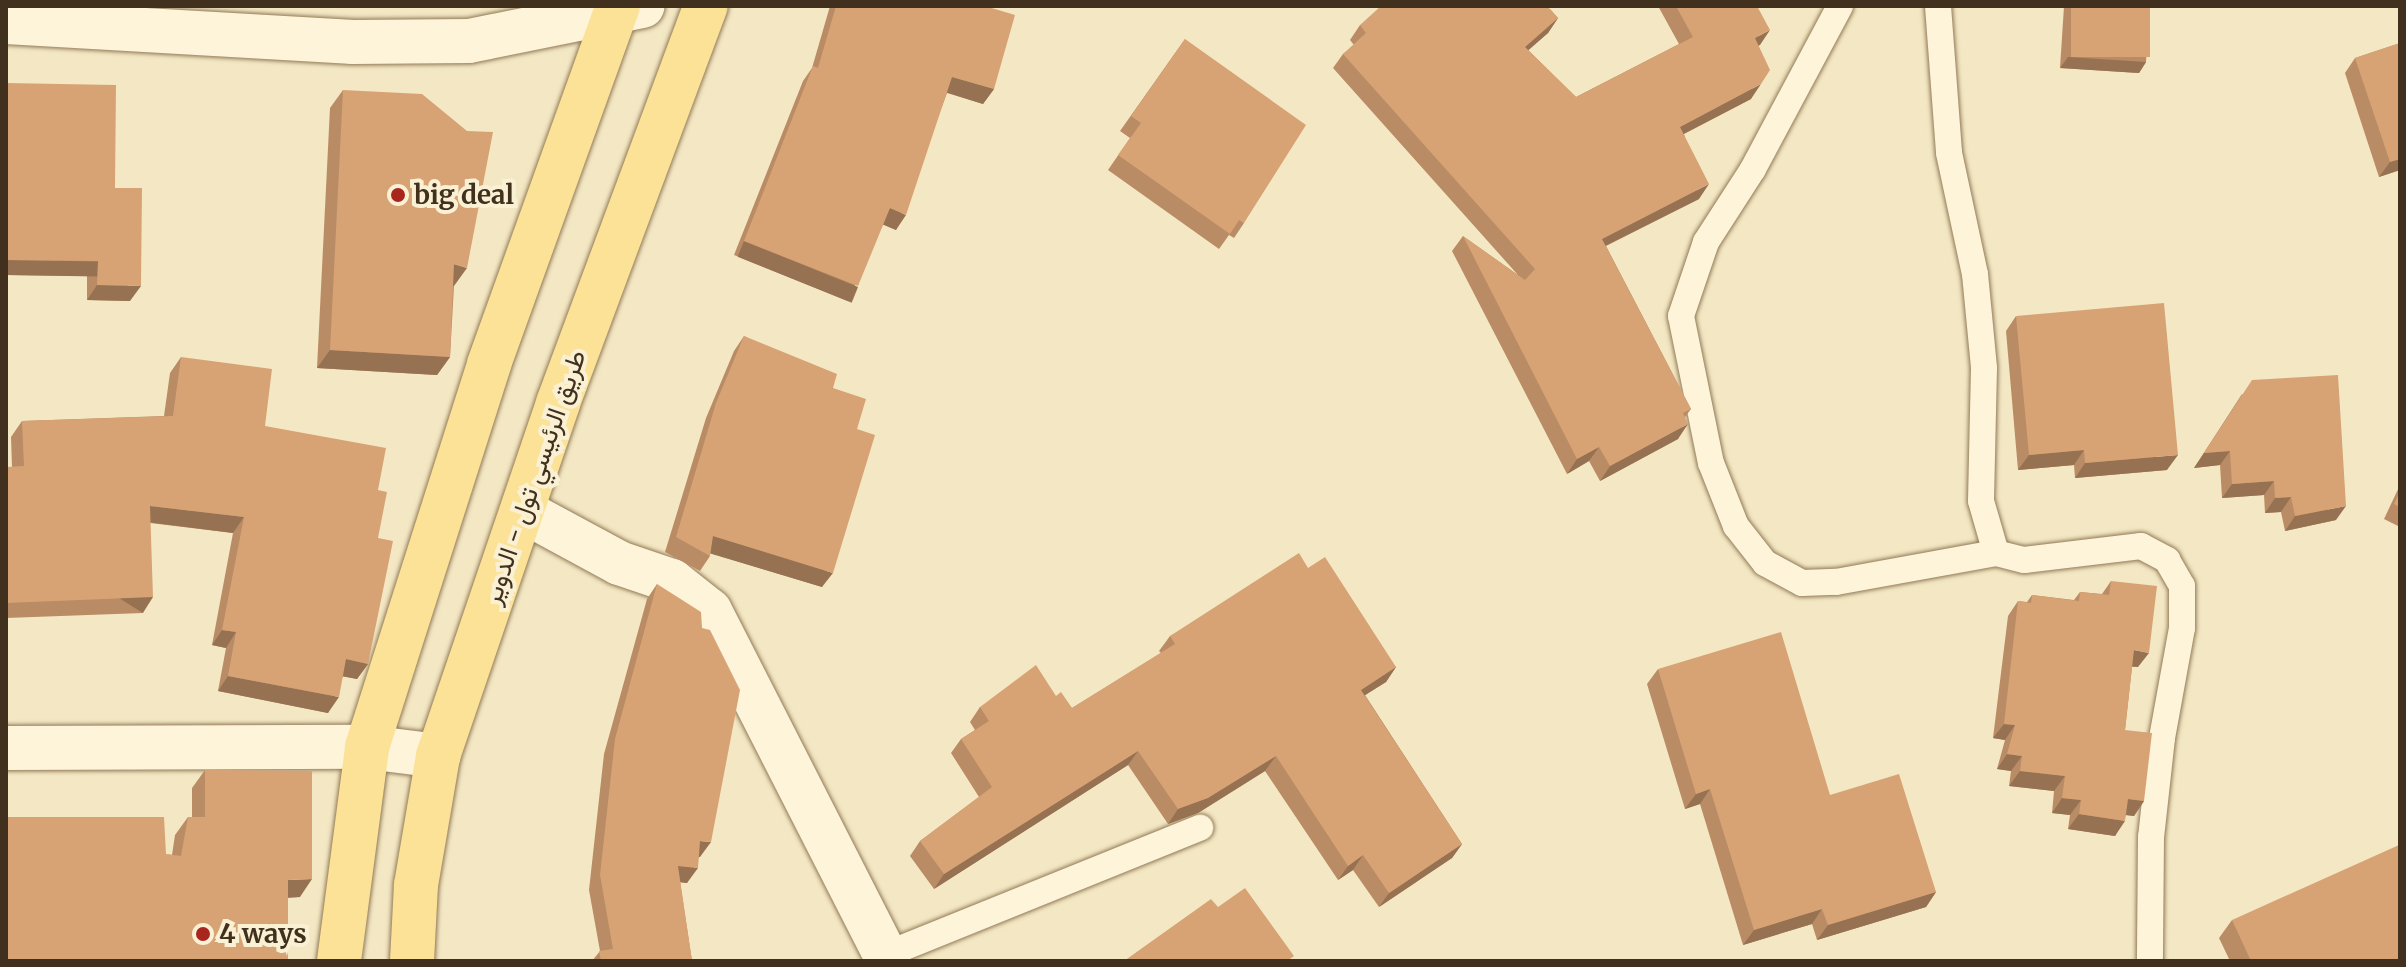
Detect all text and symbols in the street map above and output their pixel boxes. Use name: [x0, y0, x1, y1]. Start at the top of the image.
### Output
place label: big deal: [414, 179, 514, 211]
marker: big deal: [389, 186, 407, 204]
street label: طريق الرئيسي تول - الدوير: [476, 346, 592, 608]
place label: 4 ways: [219, 918, 307, 950]
marker: 4 ways: [194, 925, 212, 943]

